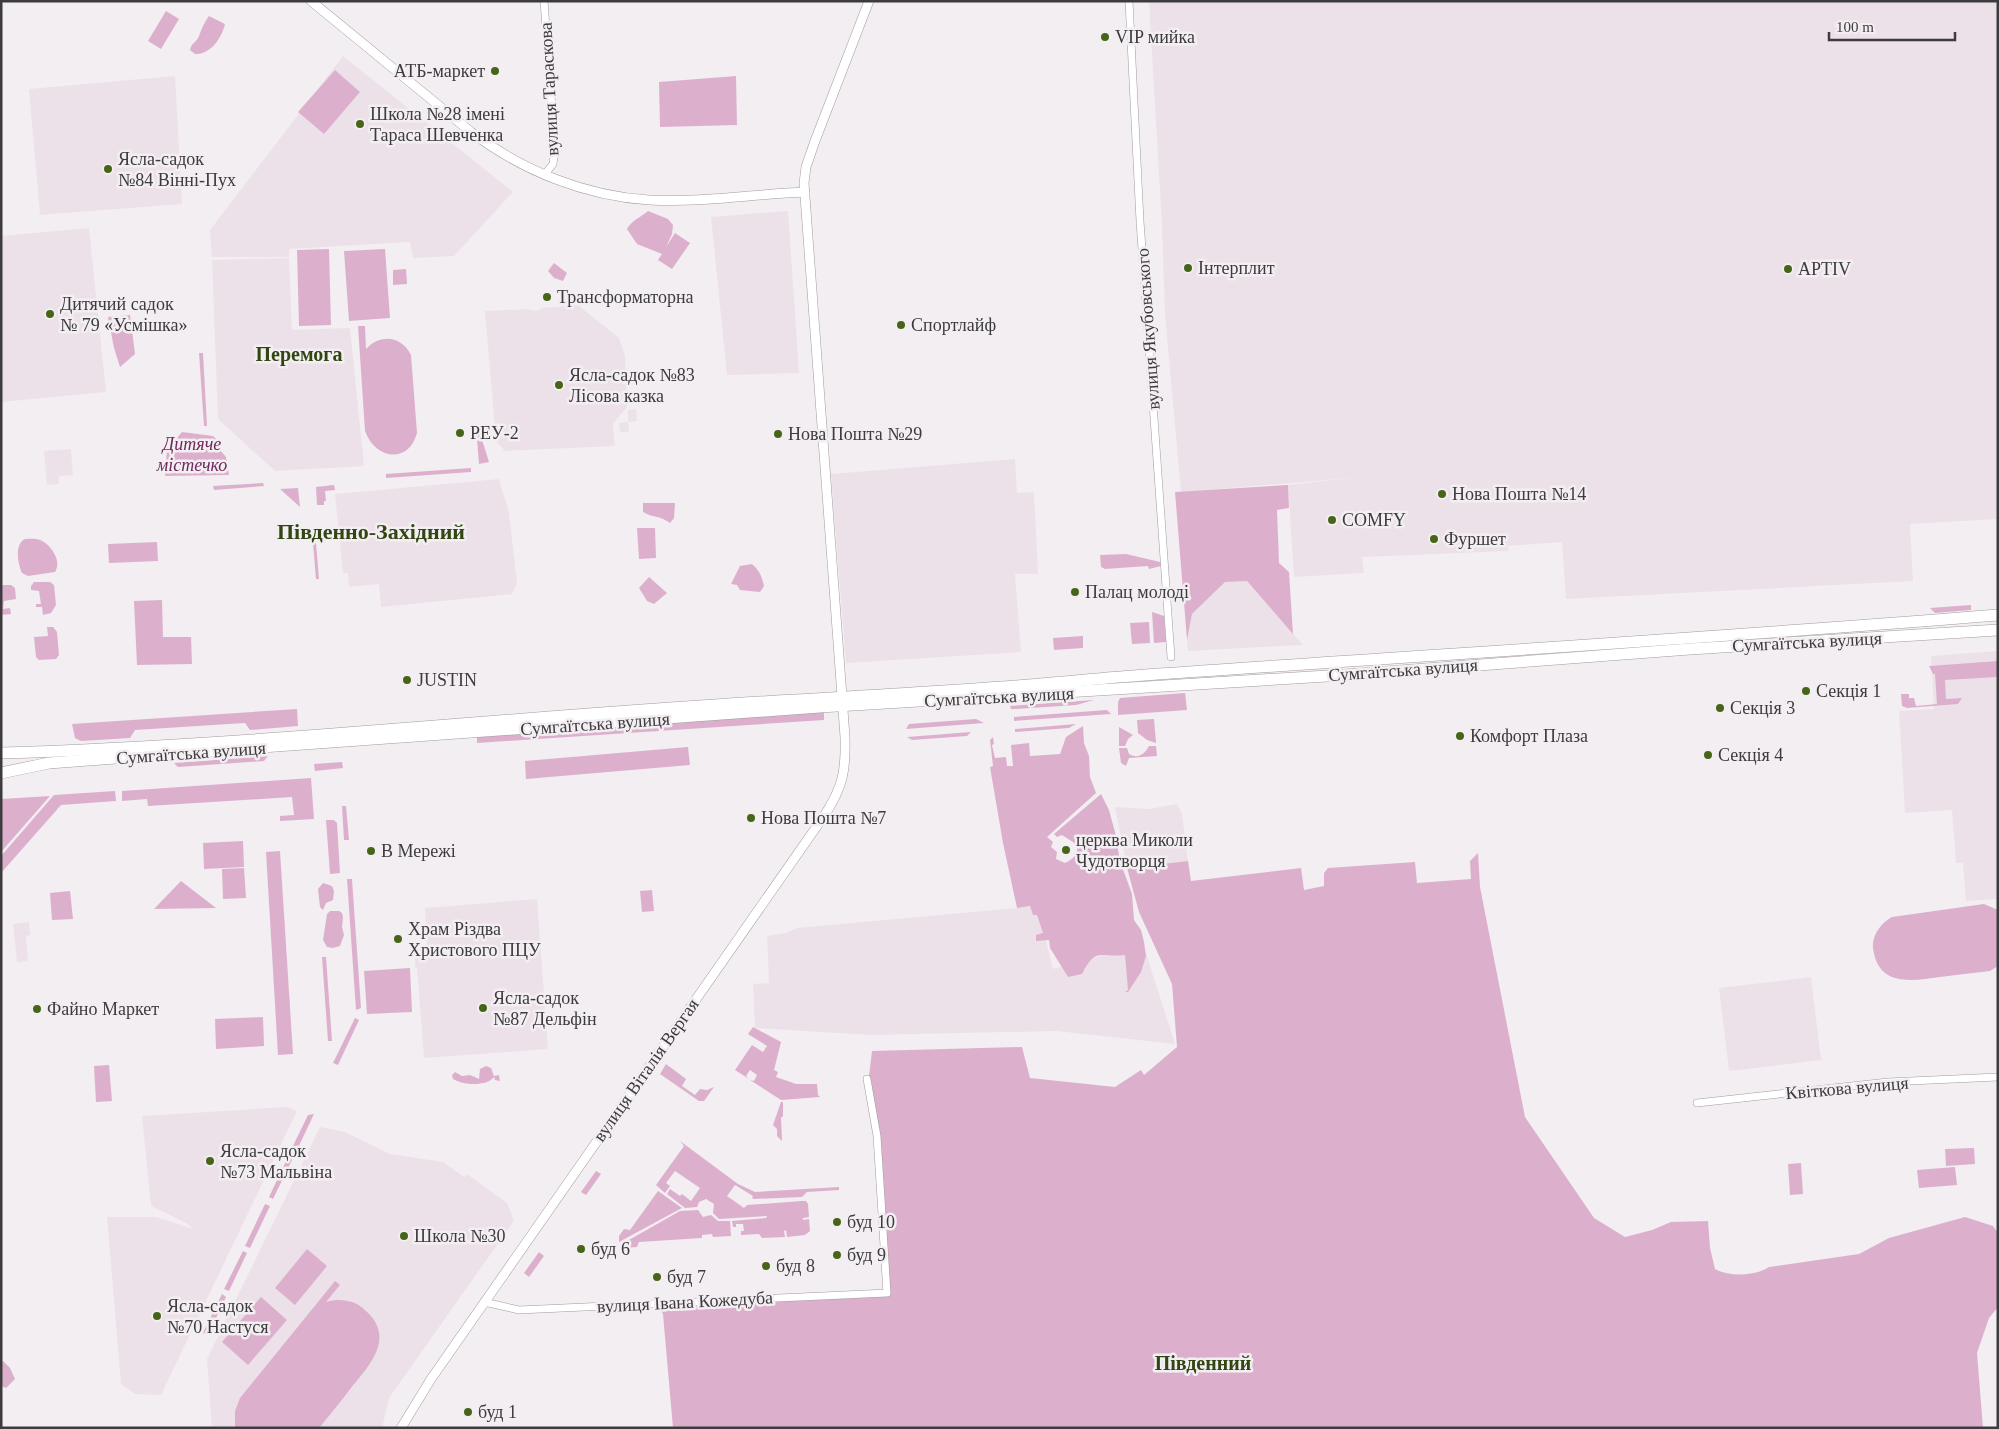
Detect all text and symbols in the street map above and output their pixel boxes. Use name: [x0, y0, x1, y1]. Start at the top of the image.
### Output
scale bar: [1829, 10, 1955, 42]
text: 100 m: [1836, 19, 1874, 35]
street label: вулиця Тараскова: [536, 22, 562, 156]
place label: VIP мийка: [1115, 27, 1195, 47]
marker: VIP мийка: [1099, 31, 1111, 43]
place label: АТБ-маркет: [394, 61, 485, 81]
marker: АТБ-маркет: [489, 65, 501, 77]
place label: Школа №28 імені Тараса Шевченка: [370, 104, 505, 145]
marker: Школа №28 імені Тараса Шевченка: [354, 118, 366, 130]
place label: Ясла-садок №84 Вінні-Пух: [118, 149, 236, 190]
marker: Ясла-садок №84 Вінні-Пух: [102, 163, 114, 175]
street label: вулиця Якубовського: [1132, 248, 1164, 410]
place label: Інтерплит: [1198, 258, 1275, 278]
place label: APTIV: [1798, 259, 1851, 279]
marker: Інтерплит: [1182, 262, 1194, 274]
marker: APTIV: [1782, 263, 1794, 275]
place label: Трансформаторна: [557, 287, 694, 307]
marker: Трансформаторна: [541, 291, 553, 303]
place label: Дитячий садок № 79 «Усмішка»: [60, 294, 187, 335]
marker: Дитячий садок № 79 «Усмішка»: [44, 308, 56, 320]
place label: Спортлайф: [911, 315, 996, 335]
marker: Спортлайф: [895, 319, 907, 331]
district label: Перемога: [256, 343, 342, 366]
place label: Ясла-садок №83 Лісова казка: [569, 365, 695, 406]
marker: Ясла-садок №83 Лісова казка: [553, 379, 565, 391]
place label: РЕУ-2: [470, 423, 519, 443]
place label: Нова Пошта №29: [788, 424, 922, 444]
marker: РЕУ-2: [454, 427, 466, 439]
marker: Нова Пошта №29: [772, 428, 784, 440]
park label: Дитяче містечко: [156, 434, 227, 475]
place label: Нова Пошта №14: [1452, 484, 1586, 504]
marker: Нова Пошта №14: [1436, 488, 1448, 500]
place label: COMFY: [1342, 510, 1406, 530]
marker: COMFY: [1326, 514, 1338, 526]
district label: Південно-Західний: [277, 519, 465, 544]
place label: Фуршет: [1444, 529, 1506, 549]
marker: Фуршет: [1428, 533, 1440, 545]
place label: Палац молоді: [1085, 582, 1189, 602]
marker: Палац молоді: [1069, 586, 1081, 598]
street label: Сумгаїтська вулиця: [1732, 628, 1882, 656]
street label: Сумгаїтська вулиця: [1328, 655, 1478, 685]
place label: JUSTIN: [417, 670, 477, 690]
marker: JUSTIN: [401, 674, 413, 686]
place label: Секція 1: [1816, 681, 1881, 701]
street label: Сумгаїтська вулиця: [924, 683, 1074, 711]
marker: Секція 1: [1800, 685, 1812, 697]
place label: Секція 3: [1730, 698, 1795, 718]
marker: Секція 3: [1714, 702, 1726, 714]
street label: Сумгаїтська вулиця: [520, 709, 670, 739]
place label: Комфорт Плаза: [1470, 726, 1588, 746]
marker: Комфорт Плаза: [1454, 730, 1466, 742]
street label: Сумгаїтська вулиця: [116, 738, 266, 768]
place label: Секція 4: [1718, 745, 1783, 765]
marker: Секція 4: [1702, 749, 1714, 761]
place label: Нова Пошта №7: [761, 808, 886, 828]
marker: Нова Пошта №7: [745, 812, 757, 824]
place label: церква Миколи Чудотворця: [1076, 830, 1193, 871]
place label: В Мережі: [381, 841, 456, 861]
marker: церква Миколи Чудотворця: [1060, 844, 1072, 856]
marker: В Мережі: [365, 845, 377, 857]
place label: Храм Різдва Христового ПЦУ: [408, 919, 541, 960]
marker: Храм Різдва Христового ПЦУ: [392, 933, 404, 945]
place label: Ясла-садок №87 Дельфін: [493, 988, 597, 1029]
street label: вулиця Віталія Вергая: [589, 995, 703, 1145]
place label: Файно Маркет: [47, 999, 159, 1019]
marker: Ясла-садок №87 Дельфін: [477, 1002, 489, 1014]
marker: Файно Маркет: [31, 1003, 43, 1015]
street label: Квіткова вулиця: [1785, 1073, 1909, 1103]
place label: Ясла-садок №73 Мальвіна: [220, 1141, 332, 1182]
marker: Ясла-садок №73 Мальвіна: [204, 1155, 216, 1167]
place label: буд 10: [847, 1212, 895, 1232]
marker: буд 10: [831, 1216, 843, 1228]
place label: Школа №30: [414, 1226, 505, 1246]
marker: Школа №30: [398, 1230, 410, 1242]
place label: буд 6: [591, 1239, 630, 1259]
marker: буд 6: [575, 1243, 587, 1255]
place label: буд 9: [847, 1245, 886, 1265]
marker: буд 9: [831, 1249, 843, 1261]
place label: буд 8: [776, 1256, 815, 1276]
marker: буд 8: [760, 1260, 772, 1272]
place label: буд 7: [667, 1267, 706, 1287]
marker: буд 7: [651, 1271, 663, 1283]
street label: вулиця Івана Кожедуба: [597, 1287, 773, 1317]
place label: Ясла-садок №70 Настуся: [167, 1296, 269, 1337]
marker: Ясла-садок №70 Настуся: [151, 1310, 163, 1322]
district label: Південний: [1155, 1352, 1251, 1374]
place label: буд 1: [478, 1402, 517, 1422]
marker: буд 1: [462, 1406, 474, 1418]

